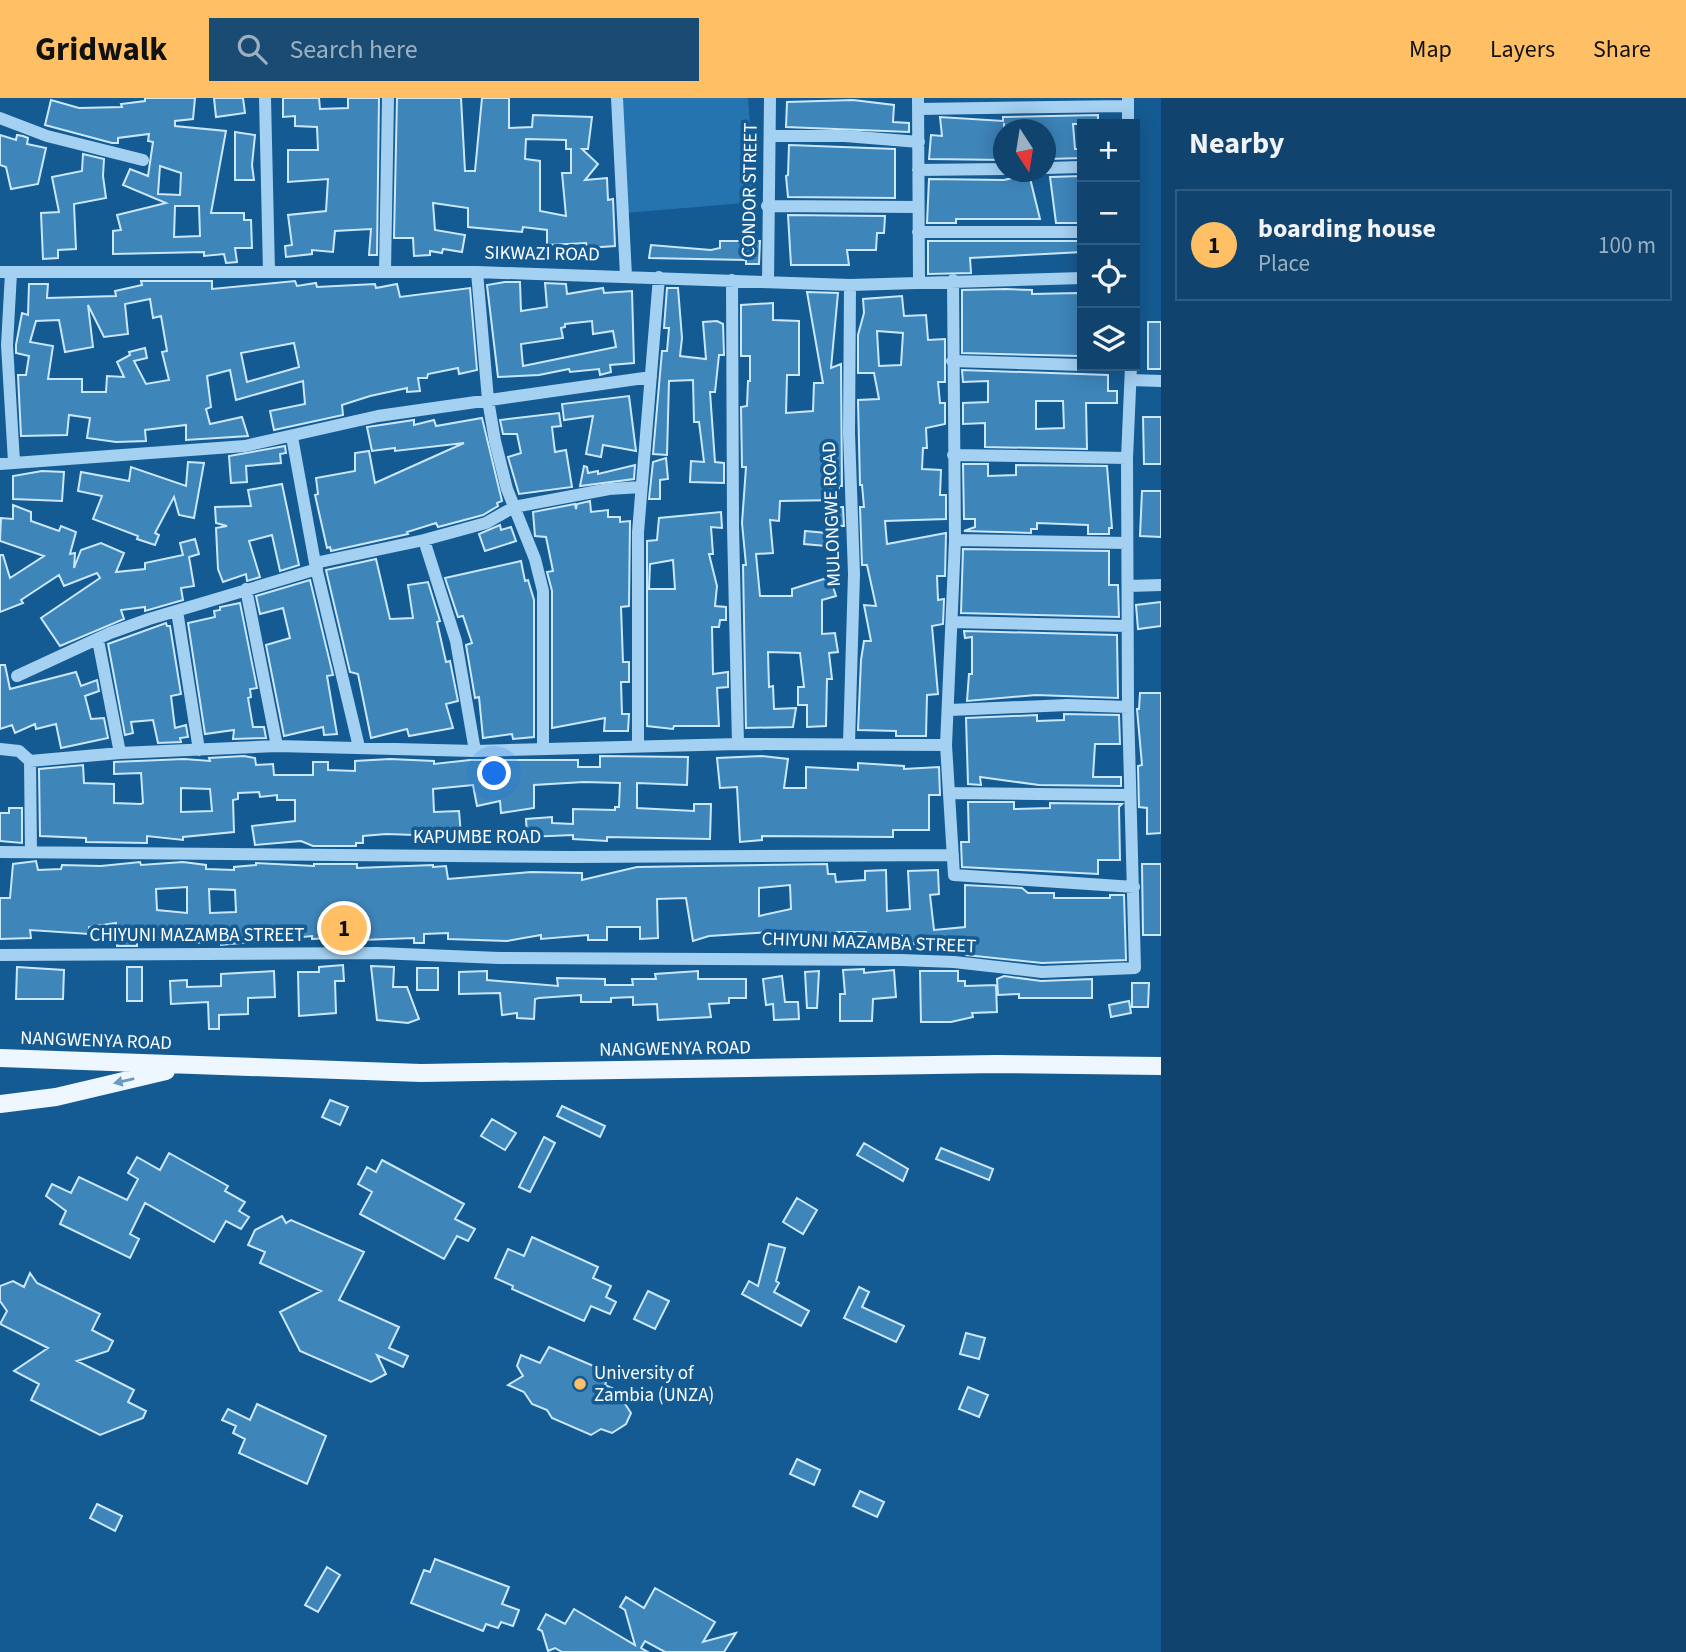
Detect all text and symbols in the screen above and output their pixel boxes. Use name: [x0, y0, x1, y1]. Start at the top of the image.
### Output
search box: [209, 18, 699, 81]
text: Gridwalk: [35, 26, 167, 73]
icon: search: [233, 30, 271, 68]
text: Search here: [289, 31, 418, 68]
text: Map: [1409, 32, 1452, 67]
text: Layers: [1490, 32, 1555, 67]
text: Share: [1593, 32, 1651, 67]
north arrow: [993, 119, 1056, 182]
map controls: [1077, 119, 1140, 371]
button: +: [1077, 119, 1140, 182]
street label: CONDOR STREET: [735, 122, 765, 258]
text: Nearby: [1189, 122, 1284, 165]
button: −: [1077, 182, 1140, 245]
text: boarding house: [1258, 210, 1436, 247]
text: 1: [1208, 229, 1220, 262]
text: 100 m: [1598, 229, 1656, 262]
street label: SIKWAZI ROAD: [484, 239, 600, 269]
button: locate: [1077, 245, 1140, 308]
text: Place: [1258, 247, 1310, 280]
button: layers: [1077, 308, 1140, 371]
street label: MULONGWE ROAD: [816, 441, 848, 587]
your location: [477, 756, 511, 790]
street label: KAPUMBE ROAD: [413, 824, 541, 851]
pin: 1: [321, 902, 367, 954]
street label: CHIYUNI MAZAMBA STREET: [90, 922, 304, 949]
street label: CHIYUNI MAZAMBA STREET: [761, 926, 977, 960]
street label: NANGWENYA ROAD: [20, 1025, 172, 1057]
street label: NANGWENYA ROAD: [599, 1034, 751, 1064]
one-way arrow: [112, 1076, 134, 1087]
place label: University of Zambia (UNZA): [594, 1360, 714, 1409]
marker: University of Zambia (UNZA): [572, 1376, 588, 1392]

